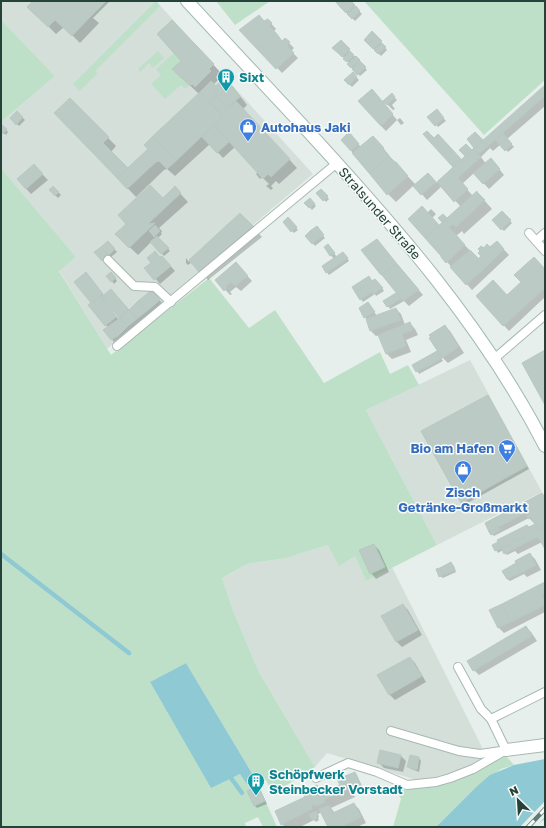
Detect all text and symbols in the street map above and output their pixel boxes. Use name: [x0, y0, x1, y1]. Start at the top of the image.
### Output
building icon: Sixt: [216, 67, 236, 92]
place label: Sixt: [239, 69, 264, 85]
shop icon: Autohaus Jaki: [238, 117, 258, 142]
place label: Autohaus Jaki: [261, 119, 351, 135]
street label: Stralsunder Straße: [336, 164, 424, 262]
supermarket icon: Bio am Hafen: [497, 438, 517, 463]
place label: Bio am Hafen: [410, 440, 494, 456]
shop icon: Zisch Getränke-Großmarkt: [453, 459, 473, 484]
place label: Zisch Getränke-Großmarkt: [398, 484, 528, 515]
place label: Schöpfwerk Steinbecker Vorstadt: [269, 766, 403, 797]
building icon: Schöpfwerk Steinbecker Vorstadt: [246, 771, 266, 796]
north arrow: [498, 780, 538, 820]
text: N: [507, 783, 520, 798]

